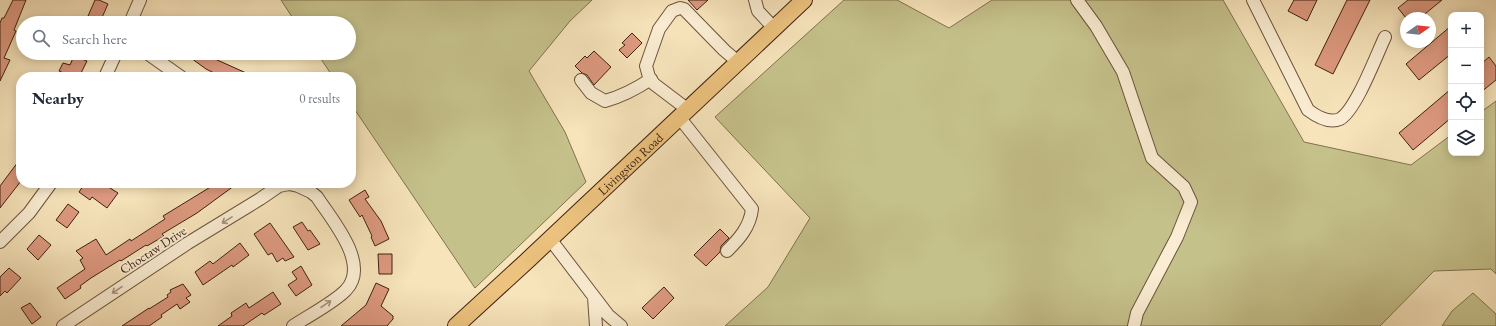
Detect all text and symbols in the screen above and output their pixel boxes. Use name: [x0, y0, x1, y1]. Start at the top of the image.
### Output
north arrow: [1400, 12, 1436, 48]
map controls: [1448, 12, 1484, 156]
button: +: [1448, 12, 1484, 48]
search box: [16, 16, 356, 60]
icon: search: [30, 27, 52, 49]
text: Search here: [62, 29, 127, 48]
button: −: [1448, 48, 1484, 84]
button: locate: [1448, 84, 1484, 120]
text: Nearby: [32, 87, 84, 109]
text: 0 results: [299, 90, 340, 107]
button: layers: [1448, 120, 1484, 156]
street label: Livingston Road: [594, 129, 667, 199]
one-way arrow: [221, 216, 233, 224]
street label: Choctaw Drive: [117, 222, 189, 278]
one-way arrow: [112, 286, 123, 294]
one-way arrow: [320, 300, 332, 308]

